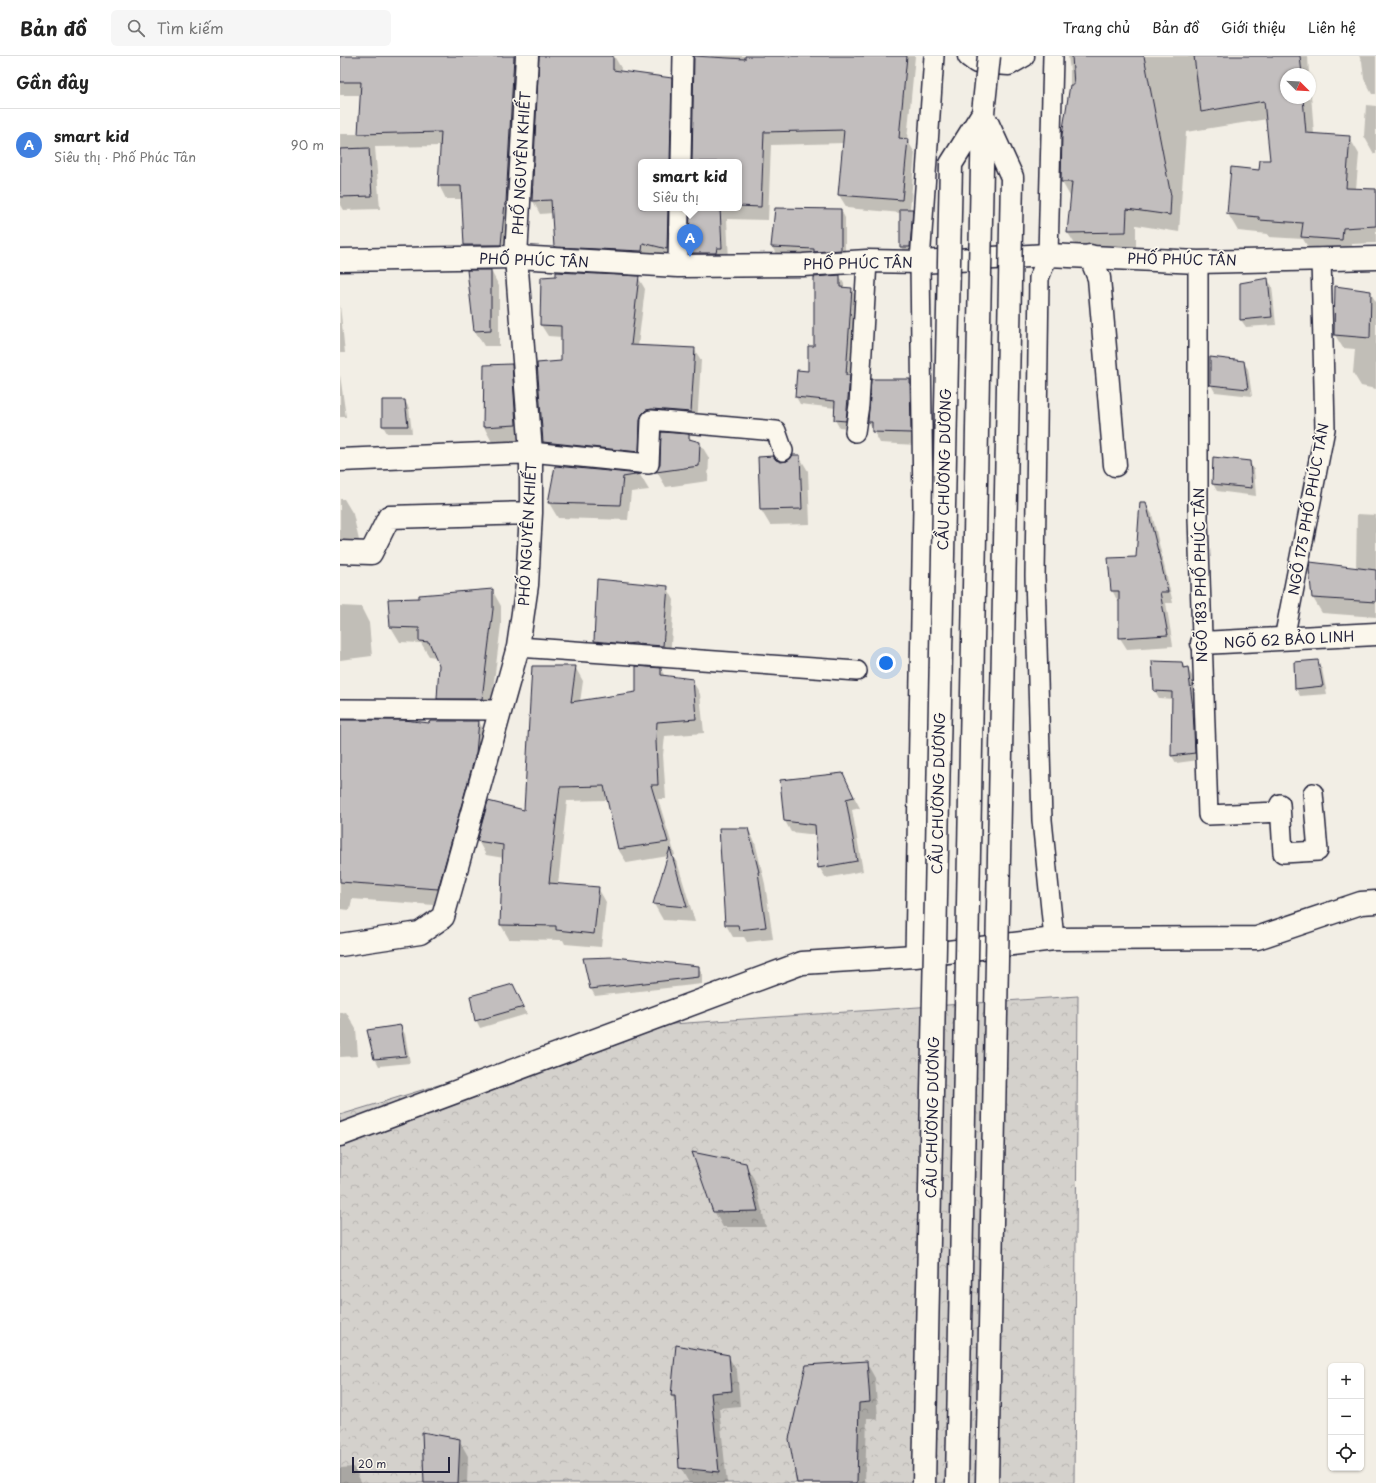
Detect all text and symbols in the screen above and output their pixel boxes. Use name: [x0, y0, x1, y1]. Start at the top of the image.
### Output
search box: [111, 10, 391, 46]
text: Bản đồ: [20, 14, 87, 42]
text: Tìm kiếm: [157, 16, 224, 39]
icon: search: [125, 17, 147, 39]
text: Trang chủ: [1063, 17, 1130, 38]
text: Bản đồ: [1152, 17, 1199, 38]
text: Giới thiệu: [1221, 17, 1286, 38]
text: Liên hệ: [1308, 17, 1356, 38]
north arrow: [1280, 68, 1316, 104]
text: Gần đây: [16, 69, 89, 95]
street label: PHỐ NGUYÊN KHIẾT: [507, 90, 535, 235]
text: smart kid: [54, 124, 129, 147]
text: A: [24, 135, 34, 154]
text: 90 m: [291, 135, 324, 154]
text: Siêu thị · Phố Phúc Tân: [54, 147, 196, 166]
popup: [638, 159, 742, 211]
text: smart kid: [652, 164, 728, 187]
text: Siêu thị: [652, 187, 699, 206]
pin: A: [677, 224, 703, 257]
street label: PHỐ PHÚC TÂN: [479, 247, 589, 272]
street label: PHỐ PHÚC TÂN: [1127, 247, 1237, 270]
street label: PHỐ PHÚC TÂN: [803, 251, 913, 274]
street label: CẦU CHƯƠNG DƯƠNG: [931, 388, 956, 550]
street label: NGÕ 175 PHỐ PHÚC TÂN: [1282, 421, 1333, 597]
street label: PHỐ NGUYÊN KHIẾT: [513, 461, 541, 606]
street label: NGÕ 183 PHỐ PHÚC TÂN: [1188, 488, 1212, 662]
street label: NGÕ 62 BẢO LINH: [1223, 625, 1355, 653]
your location: [876, 653, 896, 673]
street label: CẦU CHƯƠNG DƯƠNG: [925, 712, 950, 874]
street label: CẦU CHƯƠNG DƯƠNG: [919, 1036, 944, 1198]
map controls: [1328, 1363, 1364, 1471]
button: +: [1328, 1363, 1364, 1399]
button: −: [1328, 1399, 1364, 1435]
button: locate: [1328, 1435, 1364, 1471]
scale bar: [352, 1455, 450, 1474]
text: 20 m: [358, 1455, 386, 1472]

